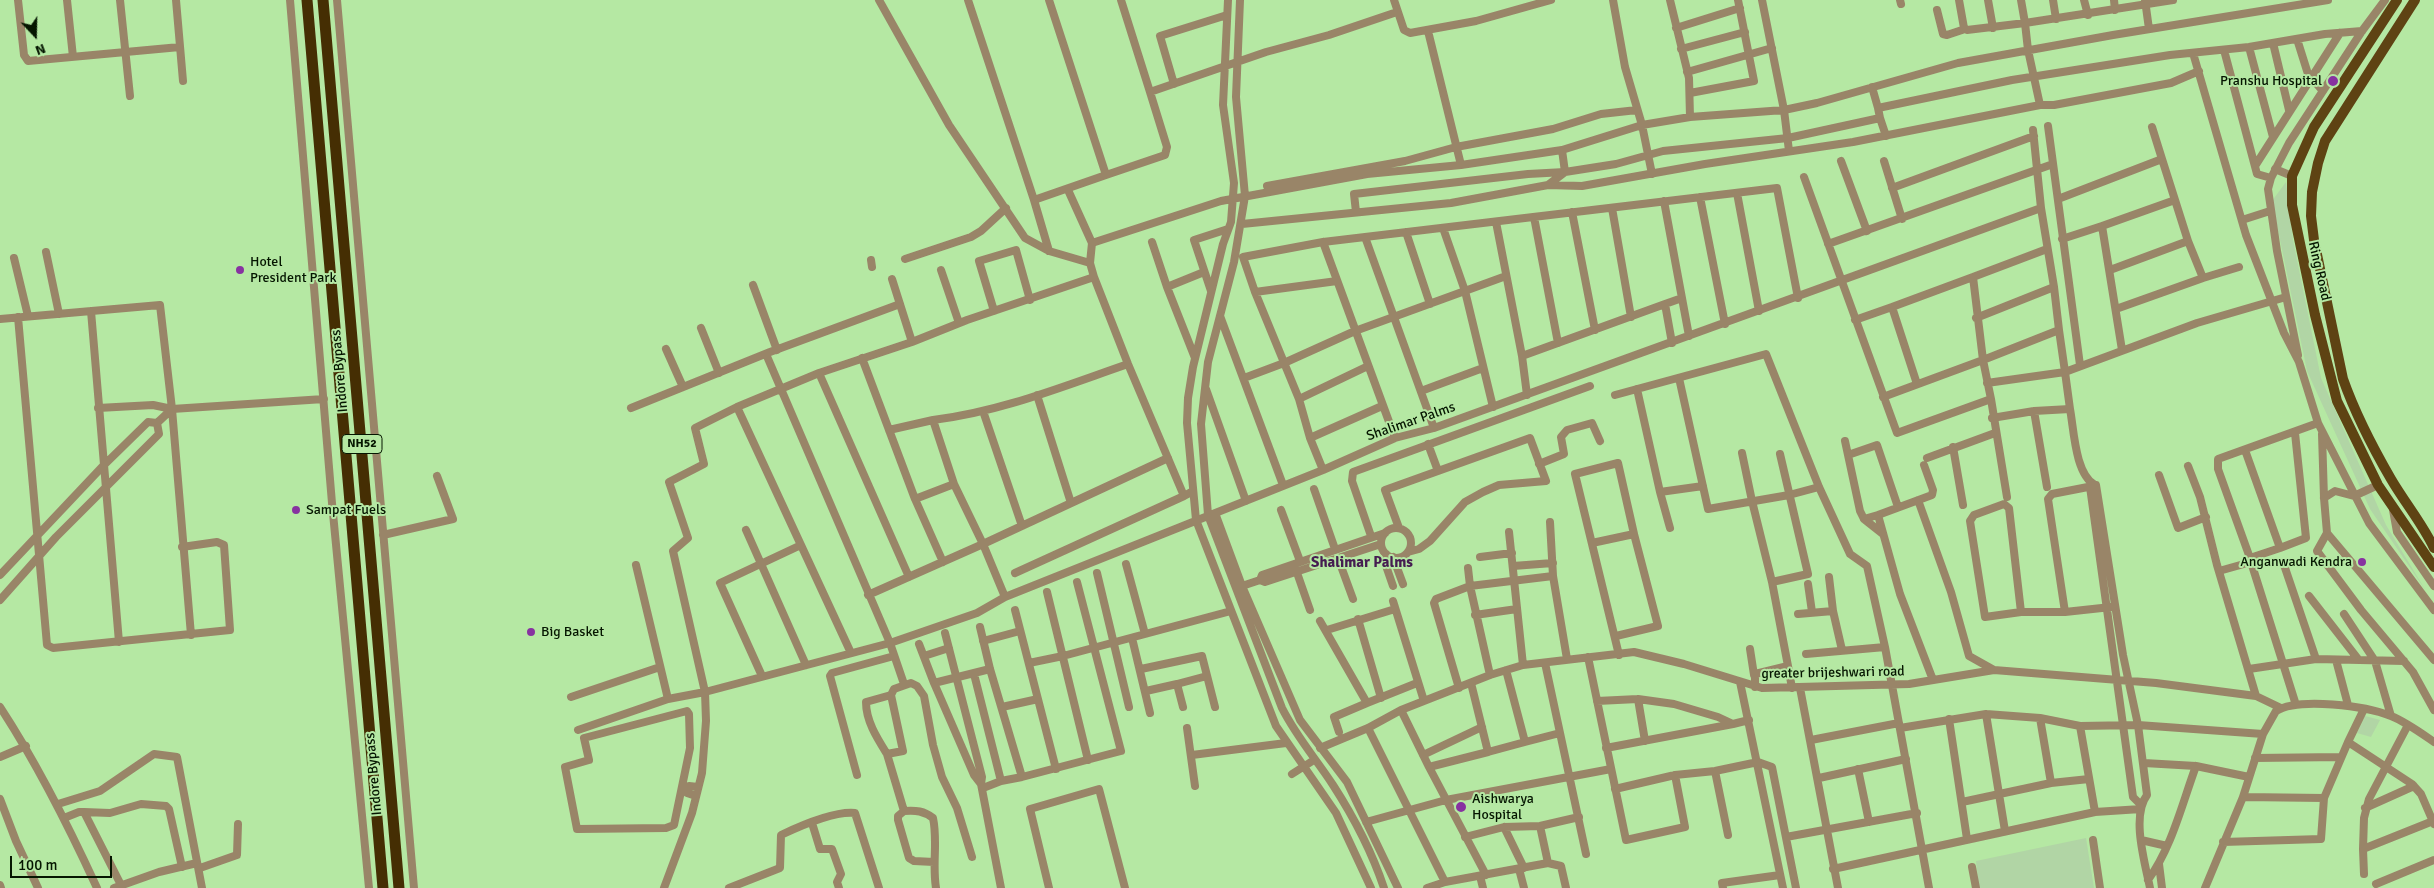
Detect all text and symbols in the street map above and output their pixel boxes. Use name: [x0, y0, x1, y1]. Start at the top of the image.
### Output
north arrow: [10, 10, 60, 60]
text: N: [33, 40, 48, 59]
place label: Pranshu Hospital: [2220, 73, 2322, 89]
marker: Pranshu Hospital: [2326, 74, 2340, 88]
street label: Ring Road: [2304, 240, 2334, 302]
place label: Hotel President Park: [250, 254, 337, 286]
marker: Hotel President Park: [234, 264, 246, 276]
street label: Indore Bypass: [328, 329, 352, 413]
street label: Shalimar Palms: [1364, 399, 1458, 445]
road number: NH52: [342, 434, 382, 454]
place label: Sampat Fuels: [306, 502, 386, 518]
marker: Sampat Fuels: [290, 504, 302, 516]
district label: Shalimar Palms: [1311, 554, 1413, 572]
place label: Anganwadi Kendra: [2240, 554, 2352, 570]
marker: Anganwadi Kendra: [2356, 556, 2368, 568]
place label: Big Basket: [541, 624, 604, 640]
marker: Big Basket: [525, 626, 537, 638]
street label: greater brijeshwari road: [1761, 663, 1905, 683]
street label: Indore Bypass: [362, 732, 386, 816]
place label: Aishwarya Hospital: [1472, 791, 1534, 824]
marker: Aishwarya Hospital: [1454, 800, 1468, 814]
scale bar: [12, 846, 115, 878]
text: 100 m: [18, 856, 58, 874]

